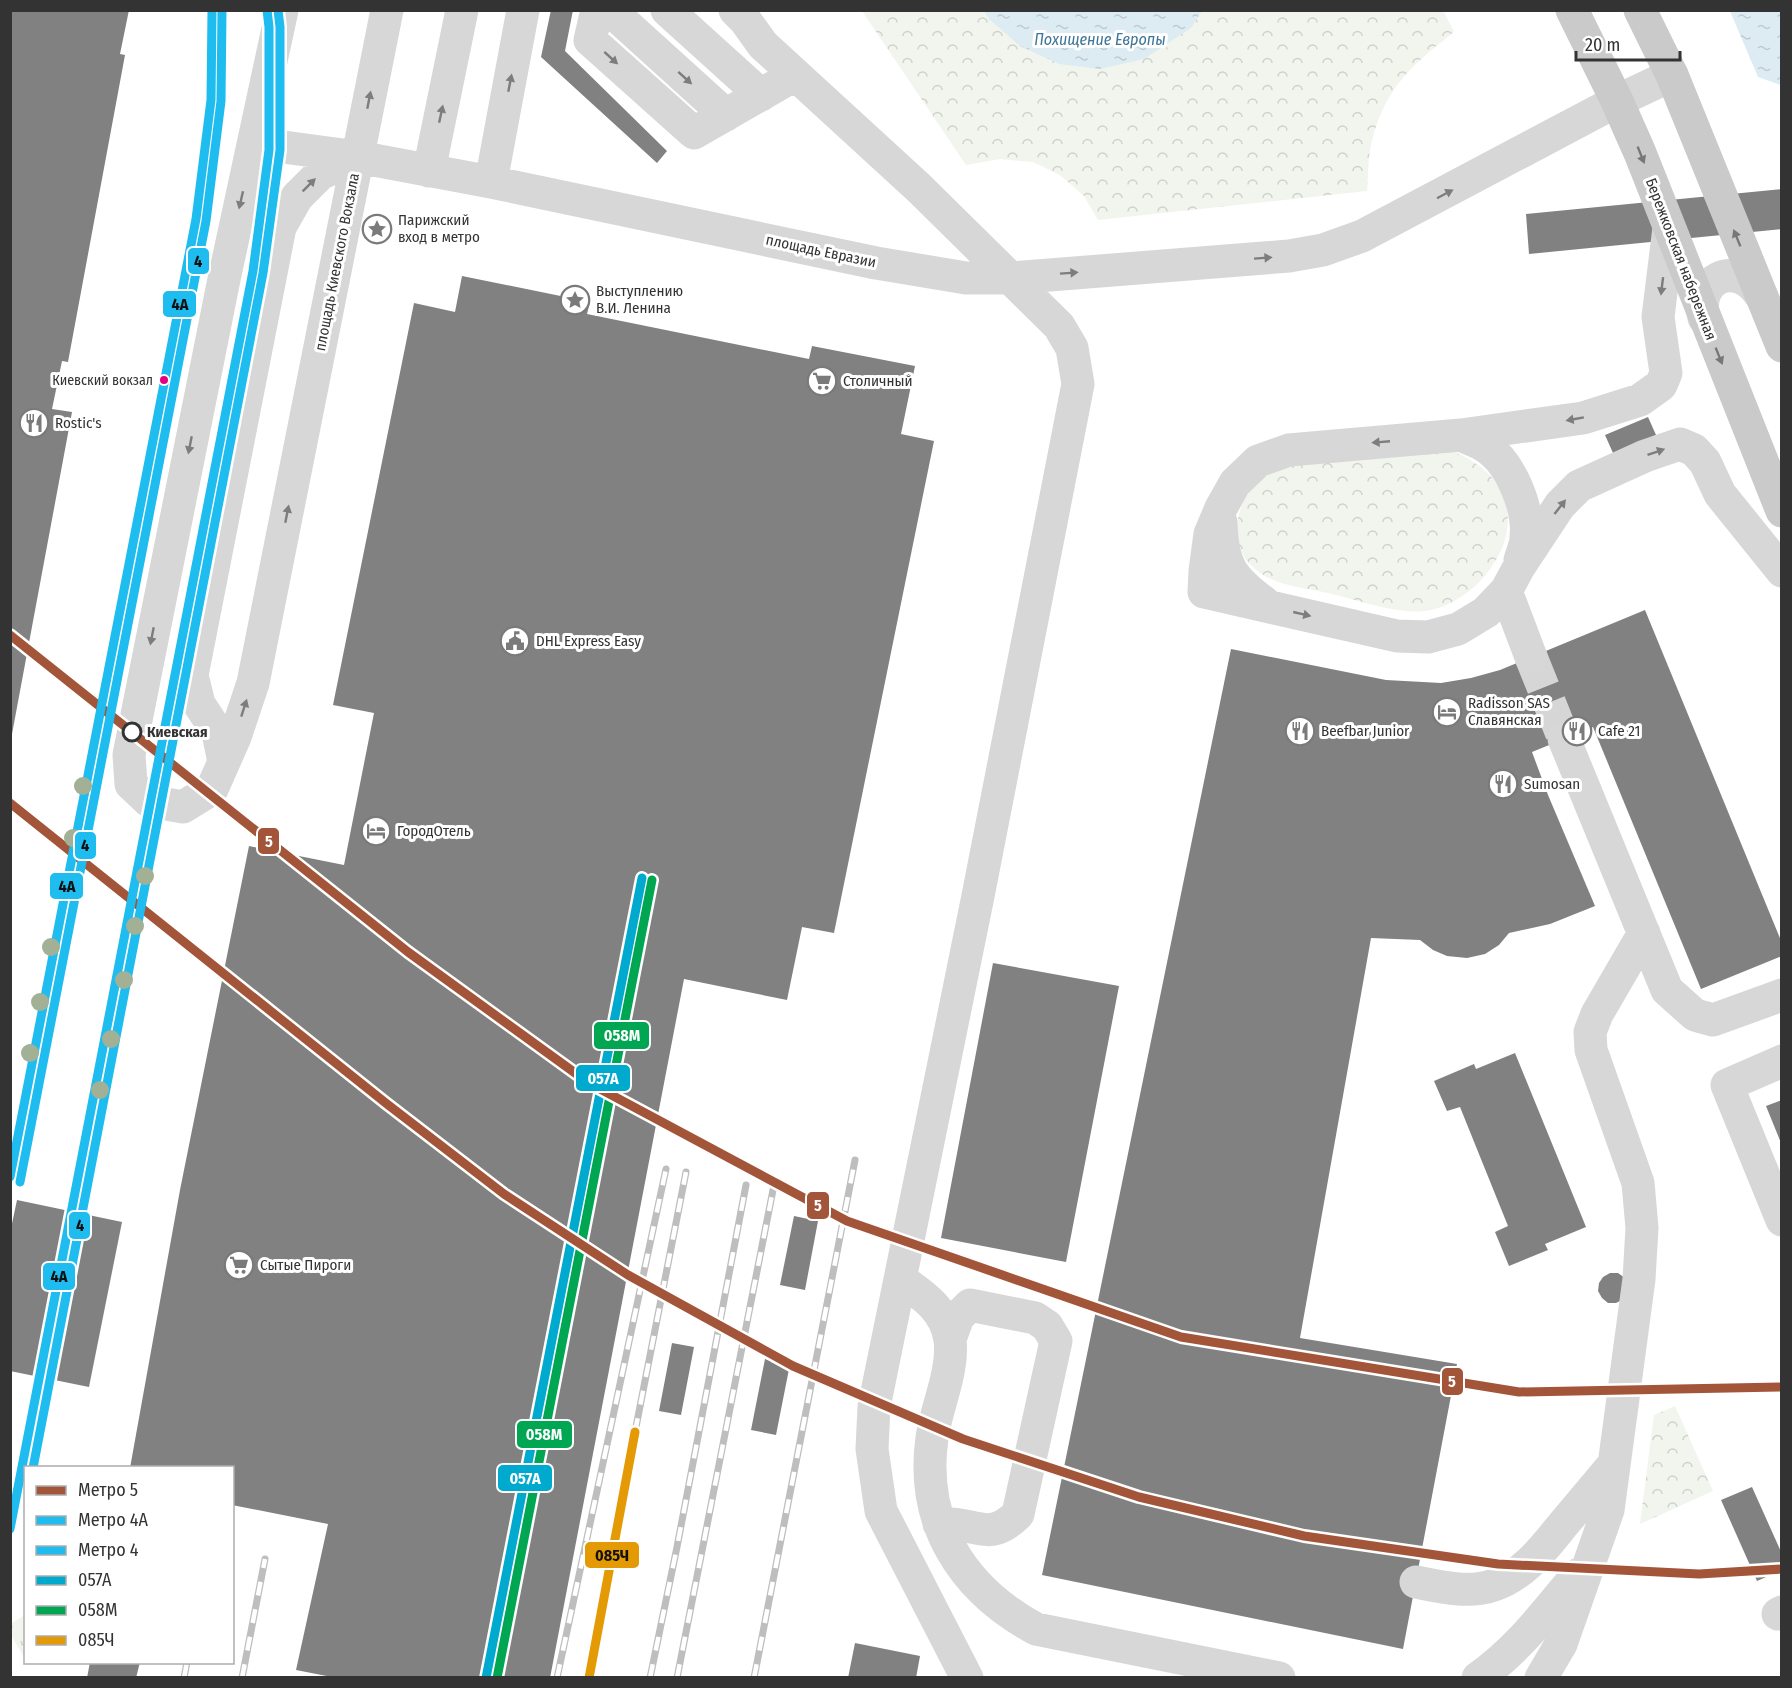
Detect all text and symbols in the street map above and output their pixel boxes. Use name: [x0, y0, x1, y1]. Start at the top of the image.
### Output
scale bar: [1576, 24, 1680, 62]
water label: Похищение Европы: [1034, 30, 1166, 49]
text: 20 m: [1585, 34, 1620, 56]
one-way arrow: [603, 52, 619, 65]
one-way arrow: [677, 71, 692, 84]
one-way arrow: [505, 74, 514, 93]
one-way arrow: [365, 90, 374, 109]
one-way arrow: [436, 105, 446, 123]
one-way arrow: [1637, 146, 1646, 164]
street label: площадь Киевского Вокзала: [311, 172, 363, 352]
street label: Бережковская набережная: [1642, 175, 1720, 343]
one-way arrow: [301, 178, 315, 192]
one-way arrow: [1437, 189, 1454, 199]
one-way arrow: [236, 190, 246, 209]
place label: Парижский вход в метро: [398, 211, 480, 246]
place icon: Парижский вход в метро: [361, 213, 393, 245]
one-way arrow: [1732, 229, 1742, 247]
street label: площадь Евразии: [764, 231, 878, 271]
line badge: 4: [187, 247, 210, 275]
text: 4: [194, 252, 202, 271]
one-way arrow: [1254, 253, 1273, 263]
one-way arrow: [1059, 268, 1078, 278]
one-way arrow: [1657, 277, 1666, 296]
place label: Выступлению В.И. Ленина: [596, 282, 683, 317]
place icon: Выступлению В.И. Ленина: [559, 284, 591, 316]
line badge: 4А: [162, 290, 197, 318]
text: 4А: [172, 295, 189, 314]
one-way arrow: [1715, 347, 1724, 365]
supermarket icon: Столичный: [806, 365, 838, 397]
place label: Киевский вокзал: [52, 372, 153, 389]
place label: Столичный: [843, 372, 913, 390]
marker: Киевский вокзал: [158, 374, 170, 386]
restaurant icon: Rostic's: [18, 407, 50, 439]
place label: Rostic's: [55, 414, 102, 432]
one-way arrow: [1565, 415, 1584, 424]
one-way arrow: [185, 436, 194, 455]
one-way arrow: [1372, 437, 1391, 447]
one-way arrow: [1647, 447, 1665, 456]
one-way arrow: [1553, 499, 1565, 514]
one-way arrow: [283, 505, 292, 524]
one-way arrow: [1293, 610, 1312, 619]
public building icon: DHL Express Easy: [499, 625, 531, 657]
one-way arrow: [147, 627, 156, 646]
place label: DHL Express Easy: [536, 632, 641, 650]
place label: Radisson SAS Славянская: [1468, 694, 1550, 729]
hotel icon: Radisson SAS Славянская: [1431, 696, 1463, 728]
one-way arrow: [240, 699, 250, 717]
restaurant icon: Beefbar Junior: [1284, 715, 1316, 747]
restaurant icon: Cafe 21: [1561, 715, 1593, 747]
marker: Киевская: [122, 722, 142, 742]
place label: Beefbar Junior: [1321, 722, 1410, 740]
place label: Cafe 21: [1598, 722, 1640, 740]
place label: Киевская: [147, 723, 208, 741]
restaurant icon: Sumosan: [1487, 768, 1519, 800]
place label: Sumosan: [1524, 775, 1580, 793]
hotel icon: ГородОтель: [360, 815, 392, 847]
place label: ГородОтель: [397, 822, 471, 840]
line badge: 5: [257, 827, 280, 855]
line badge: 4: [74, 831, 97, 860]
text: 5: [265, 832, 273, 851]
text: 4: [81, 836, 89, 855]
line badge: 4А: [49, 872, 84, 900]
text: 4А: [59, 877, 76, 896]
line badge: 058М: [593, 1021, 650, 1050]
text: 058М: [604, 1026, 641, 1045]
line badge: 057А: [575, 1064, 631, 1092]
text: 057А: [587, 1069, 619, 1088]
line badge: 5: [806, 1191, 830, 1220]
text: 5: [814, 1196, 822, 1215]
line badge: 4: [68, 1211, 91, 1240]
text: 4: [76, 1216, 84, 1235]
supermarket icon: Сытые Пироги: [223, 1249, 255, 1281]
place label: Сытые Пироги: [260, 1256, 351, 1274]
line badge: 4А: [42, 1262, 76, 1291]
text: 4А: [51, 1267, 68, 1286]
line badge: 5: [1441, 1367, 1464, 1396]
text: 5: [1448, 1372, 1456, 1391]
line badge: 058М: [516, 1420, 573, 1449]
text: 058М: [526, 1425, 563, 1444]
line badge: 057А: [497, 1464, 553, 1492]
legend: [24, 1466, 234, 1664]
text: 057А: [509, 1469, 541, 1488]
text: Метро 5: [78, 1479, 138, 1501]
text: Метро 4А: [78, 1509, 149, 1531]
text: Метро 4: [78, 1539, 139, 1561]
line badge: 085Ч: [584, 1541, 640, 1569]
text: 085Ч: [595, 1546, 629, 1565]
text: 057А: [78, 1569, 112, 1591]
text: 058М: [78, 1599, 117, 1621]
text: 085Ч: [78, 1629, 115, 1651]

